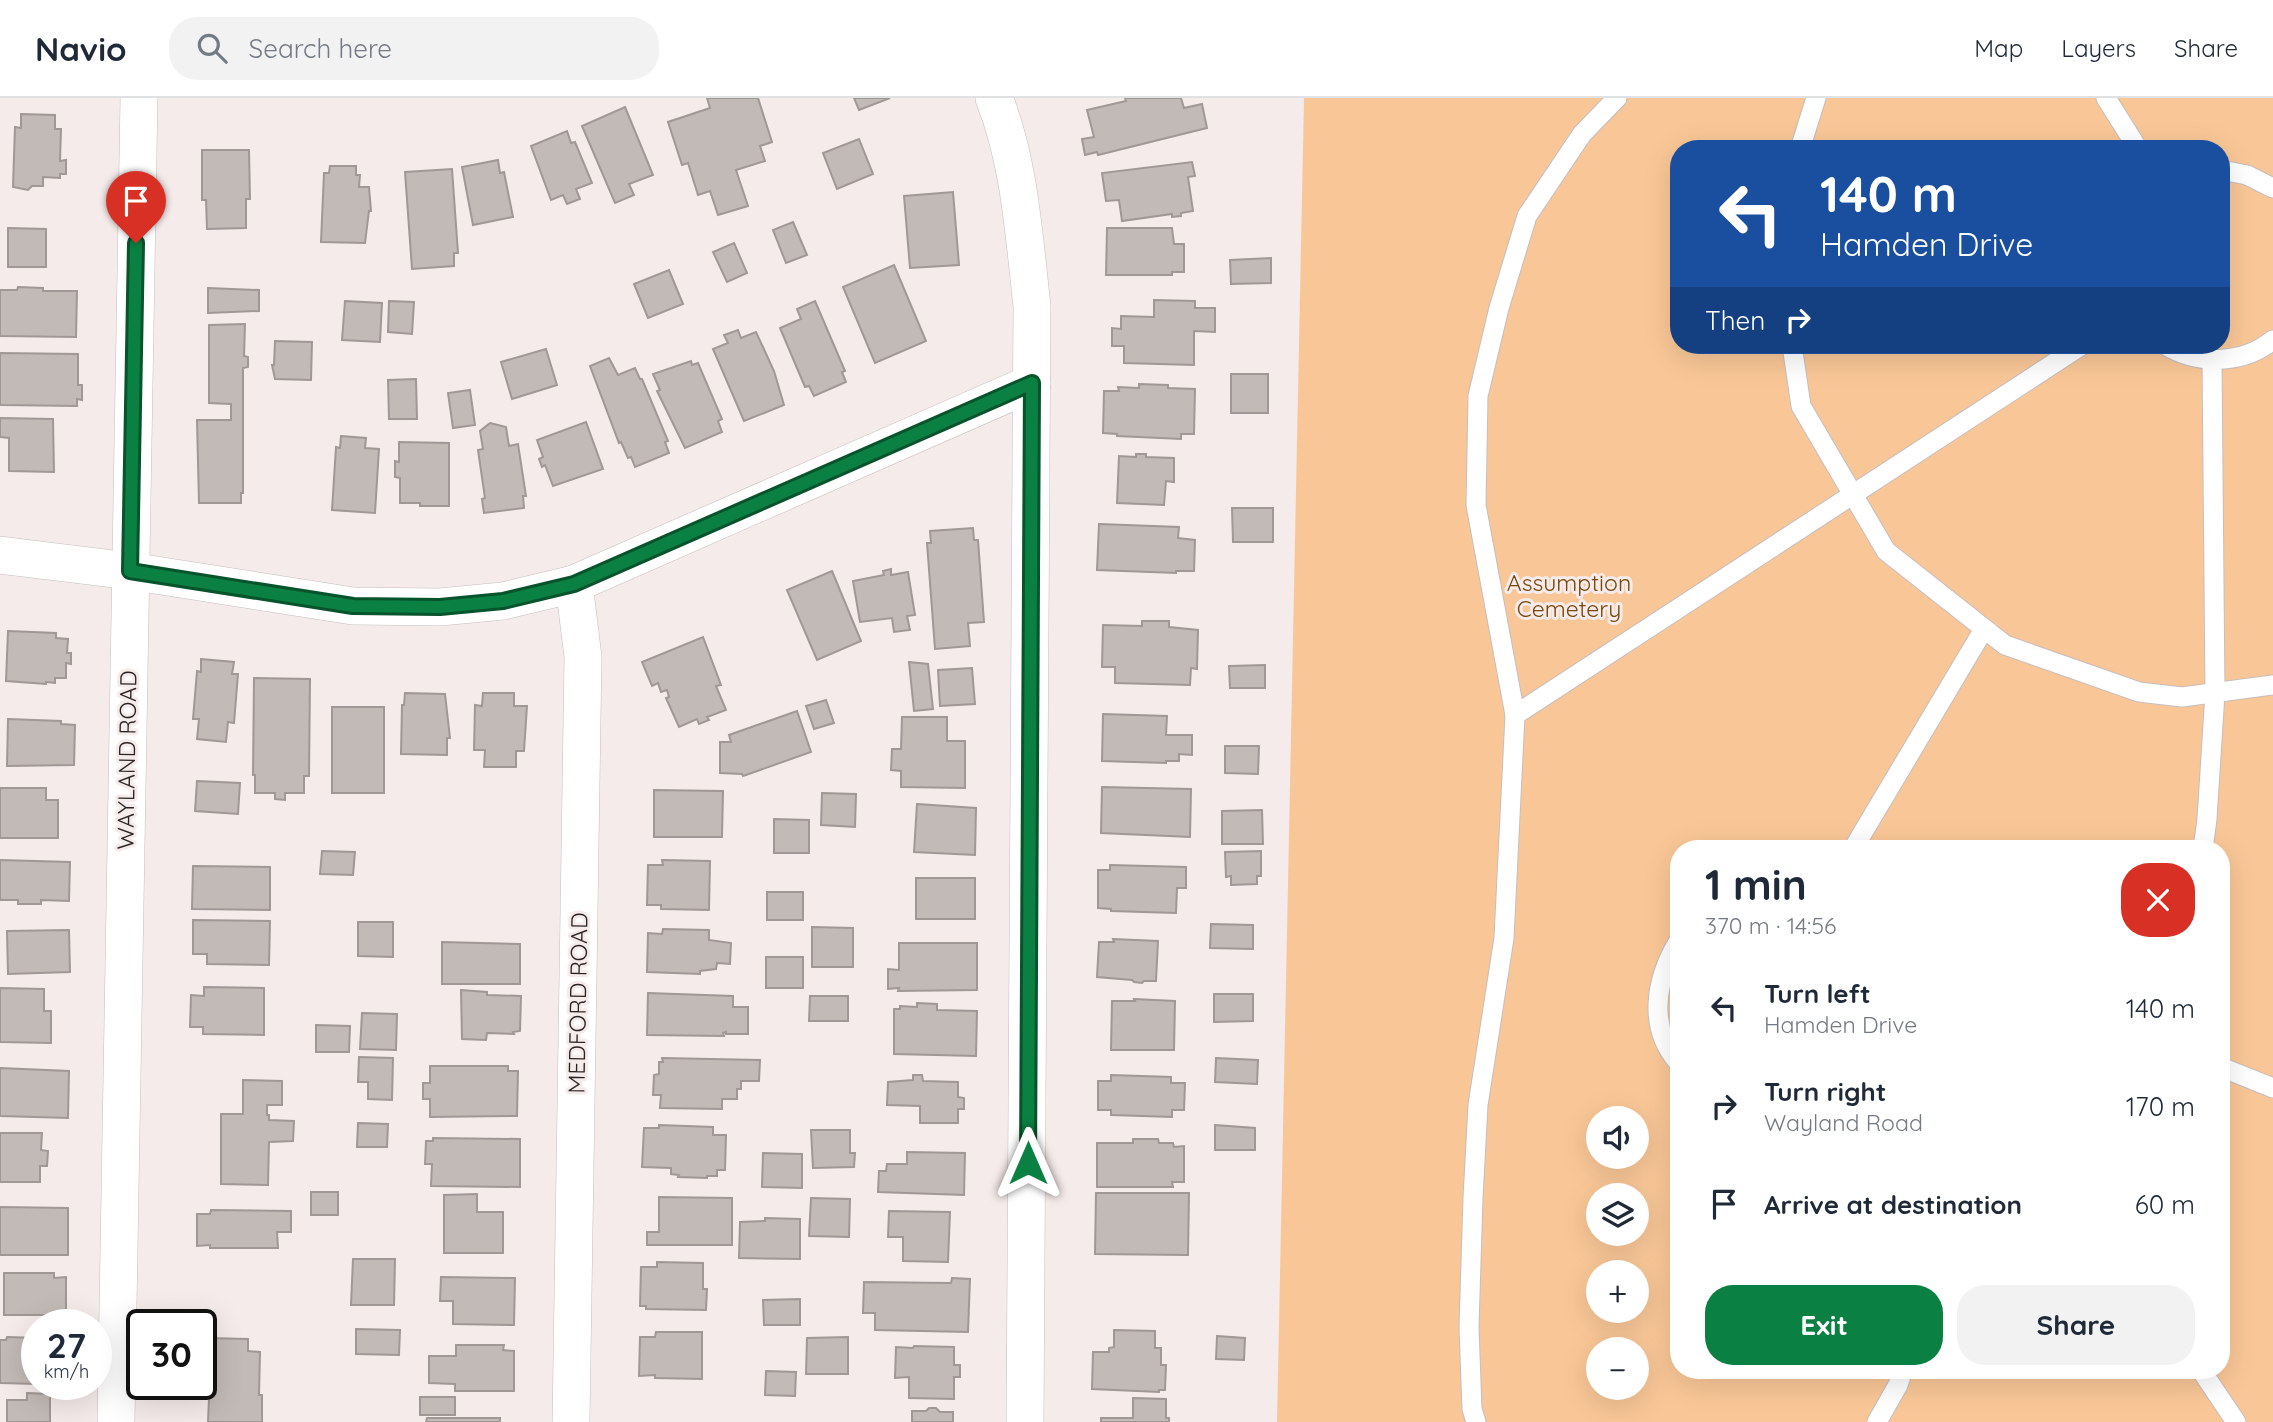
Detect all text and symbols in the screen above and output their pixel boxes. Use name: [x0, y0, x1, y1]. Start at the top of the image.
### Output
search box: [169, 17, 659, 80]
text: Navio: [35, 28, 127, 69]
icon: search: [193, 29, 231, 67]
text: Search here: [249, 32, 392, 65]
text: Map: [1974, 33, 2023, 63]
text: Layers: [2061, 33, 2136, 63]
text: Share: [2174, 33, 2238, 63]
text: 140 m: [1820, 163, 1957, 224]
icon: left: [1705, 168, 1796, 259]
pin: [106, 171, 166, 243]
icon: arrive: [117, 182, 155, 220]
text: Hamden Drive: [1820, 224, 2033, 264]
icon: right: [1779, 301, 1817, 339]
text: Then: [1705, 304, 1765, 337]
park label: Assumption Cemetery: [1507, 568, 1631, 623]
street label: WAYLAND ROAD: [110, 670, 143, 850]
text: 1 min: [1705, 858, 1807, 911]
button: close: [2121, 863, 2195, 937]
text: 370 m · 14:56: [1705, 911, 1836, 940]
street label: MEDFORD ROAD: [561, 912, 594, 1094]
text: Turn left: [1764, 977, 1871, 1010]
icon: left: [1705, 989, 1743, 1027]
text: 140 m: [2126, 992, 2195, 1025]
text: Hamden Drive: [1764, 1010, 1917, 1039]
text: Turn right: [1764, 1075, 1886, 1108]
icon: right: [1705, 1087, 1743, 1125]
text: 170 m: [2126, 1090, 2195, 1123]
map controls: [1586, 1106, 1649, 1400]
button: sound: [1586, 1106, 1649, 1169]
text: Wayland Road: [1764, 1108, 1923, 1137]
position arrow: [991, 1126, 1065, 1200]
button: layers: [1586, 1183, 1649, 1246]
icon: arrive: [1705, 1185, 1743, 1223]
text: Arrive at destination: [1764, 1188, 2022, 1221]
text: 60 m: [2135, 1188, 2195, 1221]
button: +: [1586, 1260, 1649, 1323]
button: Exit: [1705, 1285, 1943, 1365]
button: Share: [1957, 1285, 2195, 1365]
speed limit sign: 30: [126, 1309, 217, 1400]
text: 27: [47, 1323, 86, 1367]
button: −: [1586, 1337, 1649, 1400]
text: km/h: [44, 1360, 89, 1383]

